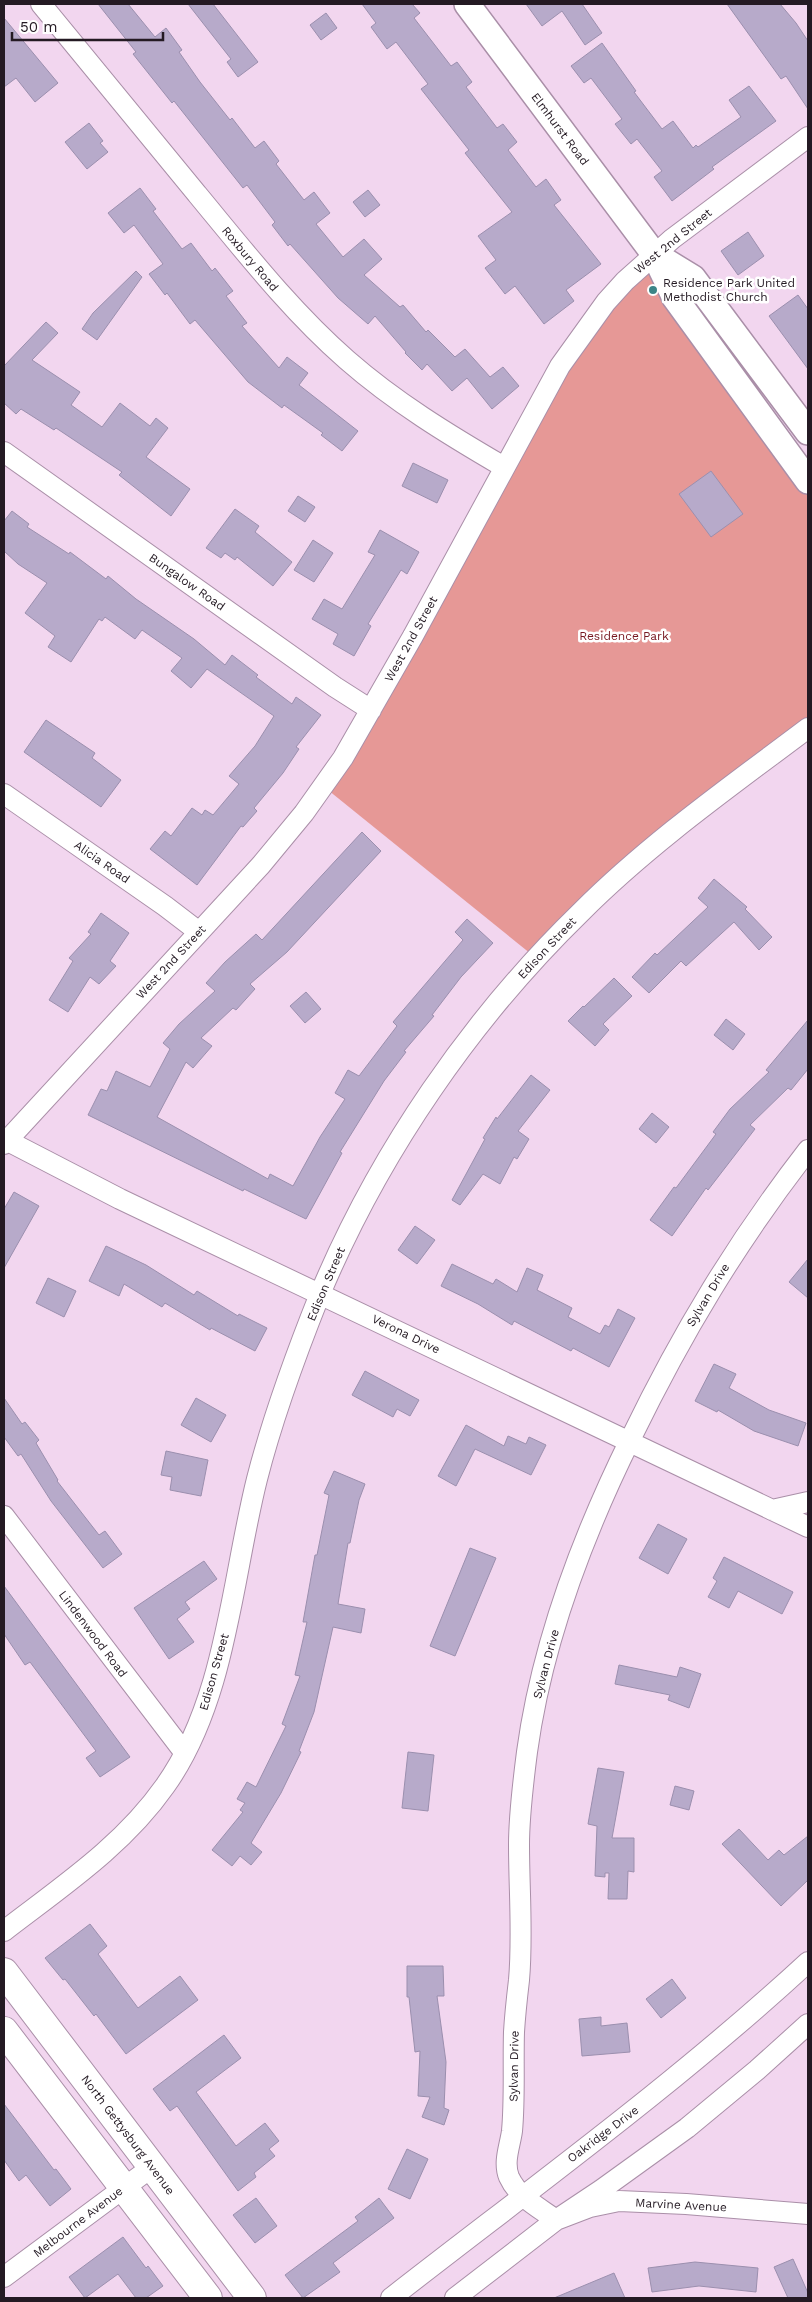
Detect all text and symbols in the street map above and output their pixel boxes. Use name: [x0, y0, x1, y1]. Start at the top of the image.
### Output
scale bar: [12, 10, 164, 42]
text: 50 m: [20, 18, 57, 36]
street label: Elmhurst Road: [528, 90, 592, 168]
street label: West 2nd Street: [631, 205, 715, 277]
street label: Roxbury Road: [219, 224, 281, 294]
place label: Residence Park United Methodist Church: [663, 276, 795, 304]
marker: Residence Park United Methodist Church: [647, 284, 659, 296]
street label: Bungalow Road: [146, 551, 228, 613]
street label: West 2nd Street: [382, 594, 440, 684]
park label: Residence Park: [579, 629, 669, 643]
street label: Alicia Road: [72, 838, 132, 886]
street label: Edison Street: [515, 914, 579, 982]
street label: West 2nd Street: [133, 922, 209, 1002]
street label: Edison Street: [304, 1245, 348, 1323]
street label: Sylvan Drive: [684, 1261, 732, 1329]
street label: Verona Drive: [370, 1312, 442, 1357]
street label: Lindenwood Road: [56, 1588, 130, 1680]
street label: Sylvan Drive: [530, 1628, 562, 1700]
street label: Edison Street: [196, 1632, 232, 1712]
street label: Sylvan Drive: [506, 2030, 522, 2102]
street label: North Gettysburg Avenue: [78, 2072, 178, 2198]
street label: Oakridge Drive: [565, 2103, 641, 2165]
street label: Melbourne Avenue: [31, 2184, 125, 2260]
street label: Marvine Avenue: [635, 2196, 727, 2214]

